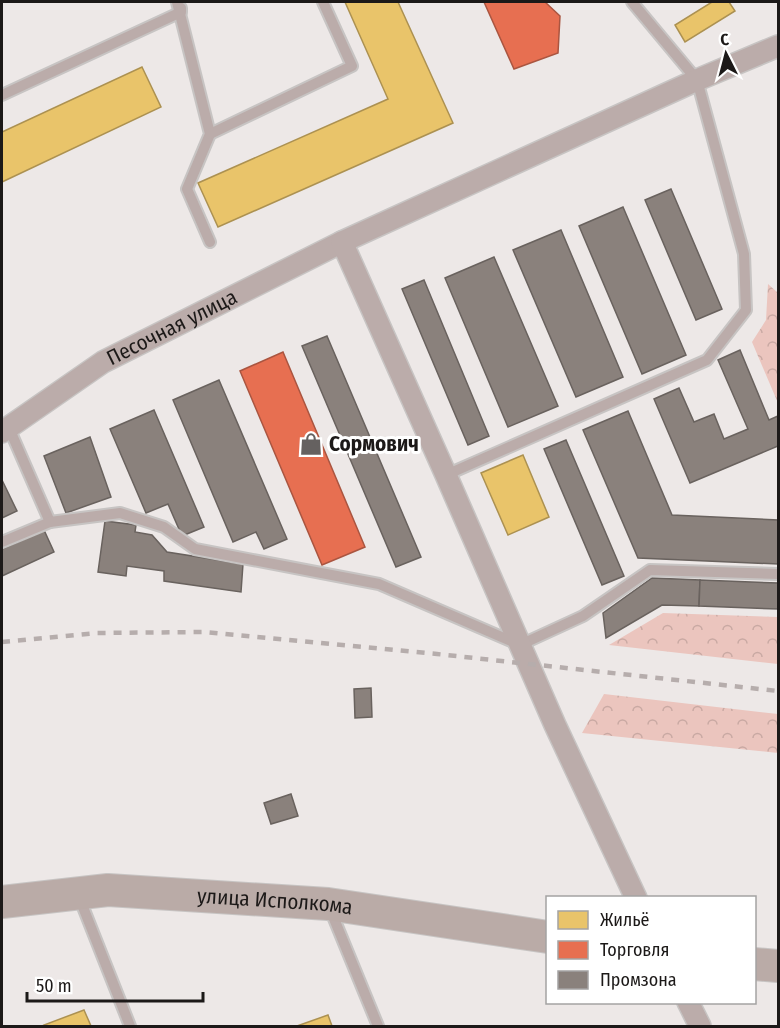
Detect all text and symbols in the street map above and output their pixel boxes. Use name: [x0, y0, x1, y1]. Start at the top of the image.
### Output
north arrow: [696, 24, 756, 84]
text: С: [719, 30, 730, 49]
street label: Песочная улица: [102, 284, 241, 371]
shop icon: Сормович: [298, 431, 324, 457]
place label: Сормович: [329, 431, 419, 457]
street label: улица Исполкома: [196, 883, 354, 921]
legend: [546, 896, 756, 1004]
text: Жильё: [600, 909, 650, 931]
text: Торговля: [600, 939, 669, 961]
scale bar: [27, 965, 202, 1003]
text: Промзона: [600, 969, 677, 991]
text: 50 m: [36, 975, 72, 997]

